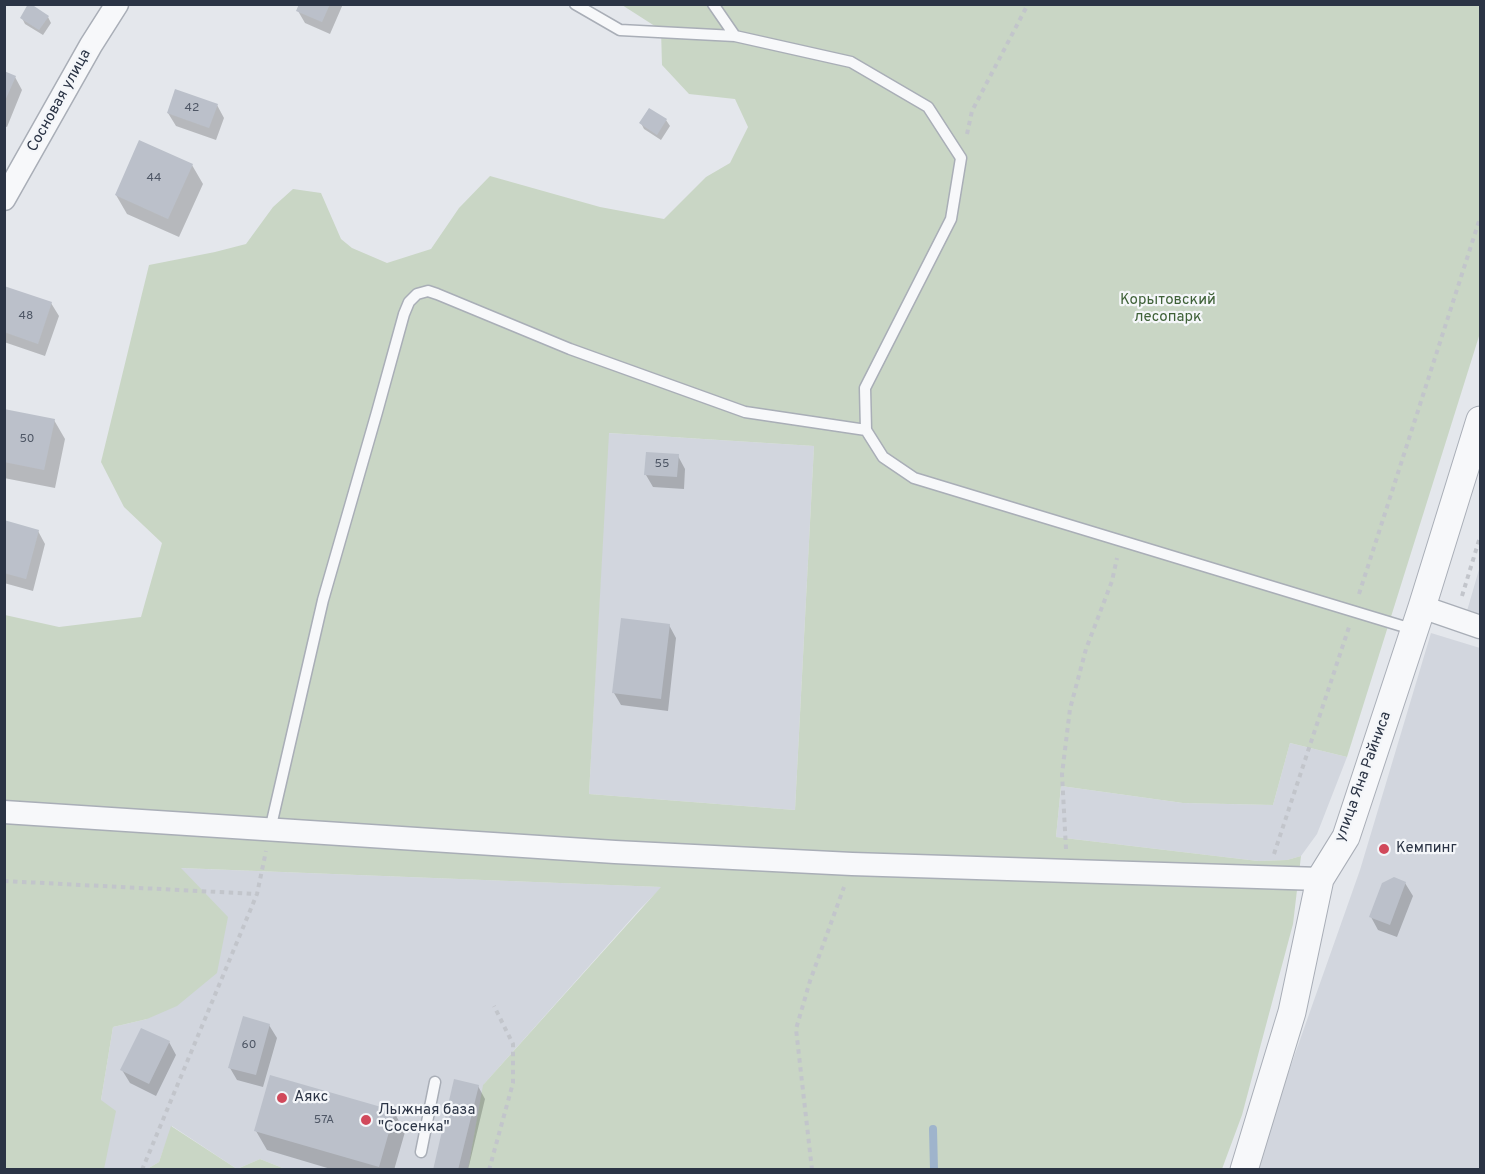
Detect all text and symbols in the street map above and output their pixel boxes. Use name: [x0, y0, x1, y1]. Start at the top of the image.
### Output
street label: Сосновая улица: [24, 46, 96, 156]
house number: 42: [185, 102, 199, 116]
house number: 44: [147, 172, 161, 186]
park label: Корытовский лесопарк: [1120, 292, 1216, 327]
house number: 48: [19, 310, 33, 324]
house number: 50: [19, 433, 35, 447]
house number: 55: [655, 458, 669, 472]
street label: улица Яна Райниса: [1332, 709, 1396, 845]
place label: Кемпинг: [1396, 840, 1457, 858]
marker: Кемпинг: [1377, 842, 1391, 856]
house number: 60: [242, 1039, 256, 1053]
place label: Аякс: [294, 1089, 328, 1107]
marker: Аякс: [275, 1091, 289, 1105]
place label: Лыжная база "Сосенка": [378, 1102, 475, 1137]
marker: Лыжная база "Сосенка": [359, 1113, 373, 1127]
house number: 57А: [314, 1114, 334, 1128]

